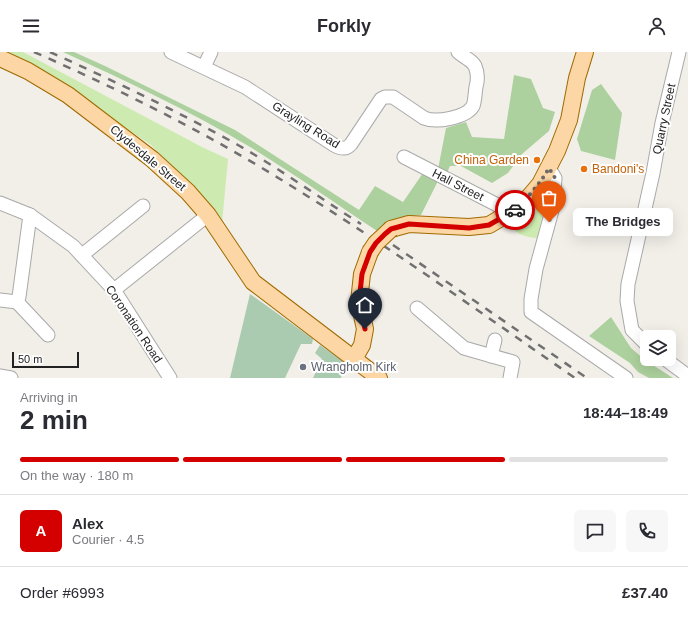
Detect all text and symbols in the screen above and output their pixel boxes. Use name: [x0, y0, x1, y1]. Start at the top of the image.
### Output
icon: menu: [20, 15, 42, 37]
icon: person: [646, 15, 668, 37]
text: Forkly: [317, 16, 371, 36]
street label: Quarry Street: [650, 82, 678, 156]
street label: Grayling Road: [270, 99, 342, 151]
street label: Clydesdale Street: [107, 122, 189, 194]
place label: China Garden: [454, 153, 529, 167]
marker: China Garden: [532, 155, 542, 165]
place label: Bandoni's: [592, 162, 644, 176]
marker: Bandoni's: [579, 164, 589, 174]
street label: Hall Street: [430, 166, 487, 204]
pin: [532, 181, 566, 222]
icon: bag: [538, 187, 560, 209]
courier: [495, 190, 535, 230]
icon: car: [504, 199, 526, 221]
callout: The Bridges: [573, 208, 673, 236]
text: The Bridges: [585, 214, 661, 229]
street label: Coronation Road: [103, 282, 165, 366]
pin: [348, 288, 382, 329]
icon: home: [354, 294, 376, 316]
map controls: [640, 330, 676, 366]
button: layers: [640, 330, 676, 366]
scale bar: [12, 350, 79, 369]
text: 50 m: [18, 353, 42, 365]
place label: Wrangholm Kirk: [311, 360, 397, 374]
marker: Wrangholm Kirk: [298, 362, 308, 372]
text: Arriving in: [20, 390, 78, 405]
text: 18:44–18:49: [583, 404, 668, 421]
text: 2 min: [20, 405, 88, 435]
text: On the way · 180 m: [20, 468, 133, 483]
button: chat: [574, 510, 616, 552]
button: phone: [626, 510, 668, 552]
text: Alex: [72, 515, 104, 532]
text: A: [36, 522, 46, 539]
text: Courier · 4.5: [72, 532, 144, 547]
text: Order #6993: [20, 584, 104, 601]
text: £37.40: [622, 584, 668, 601]

